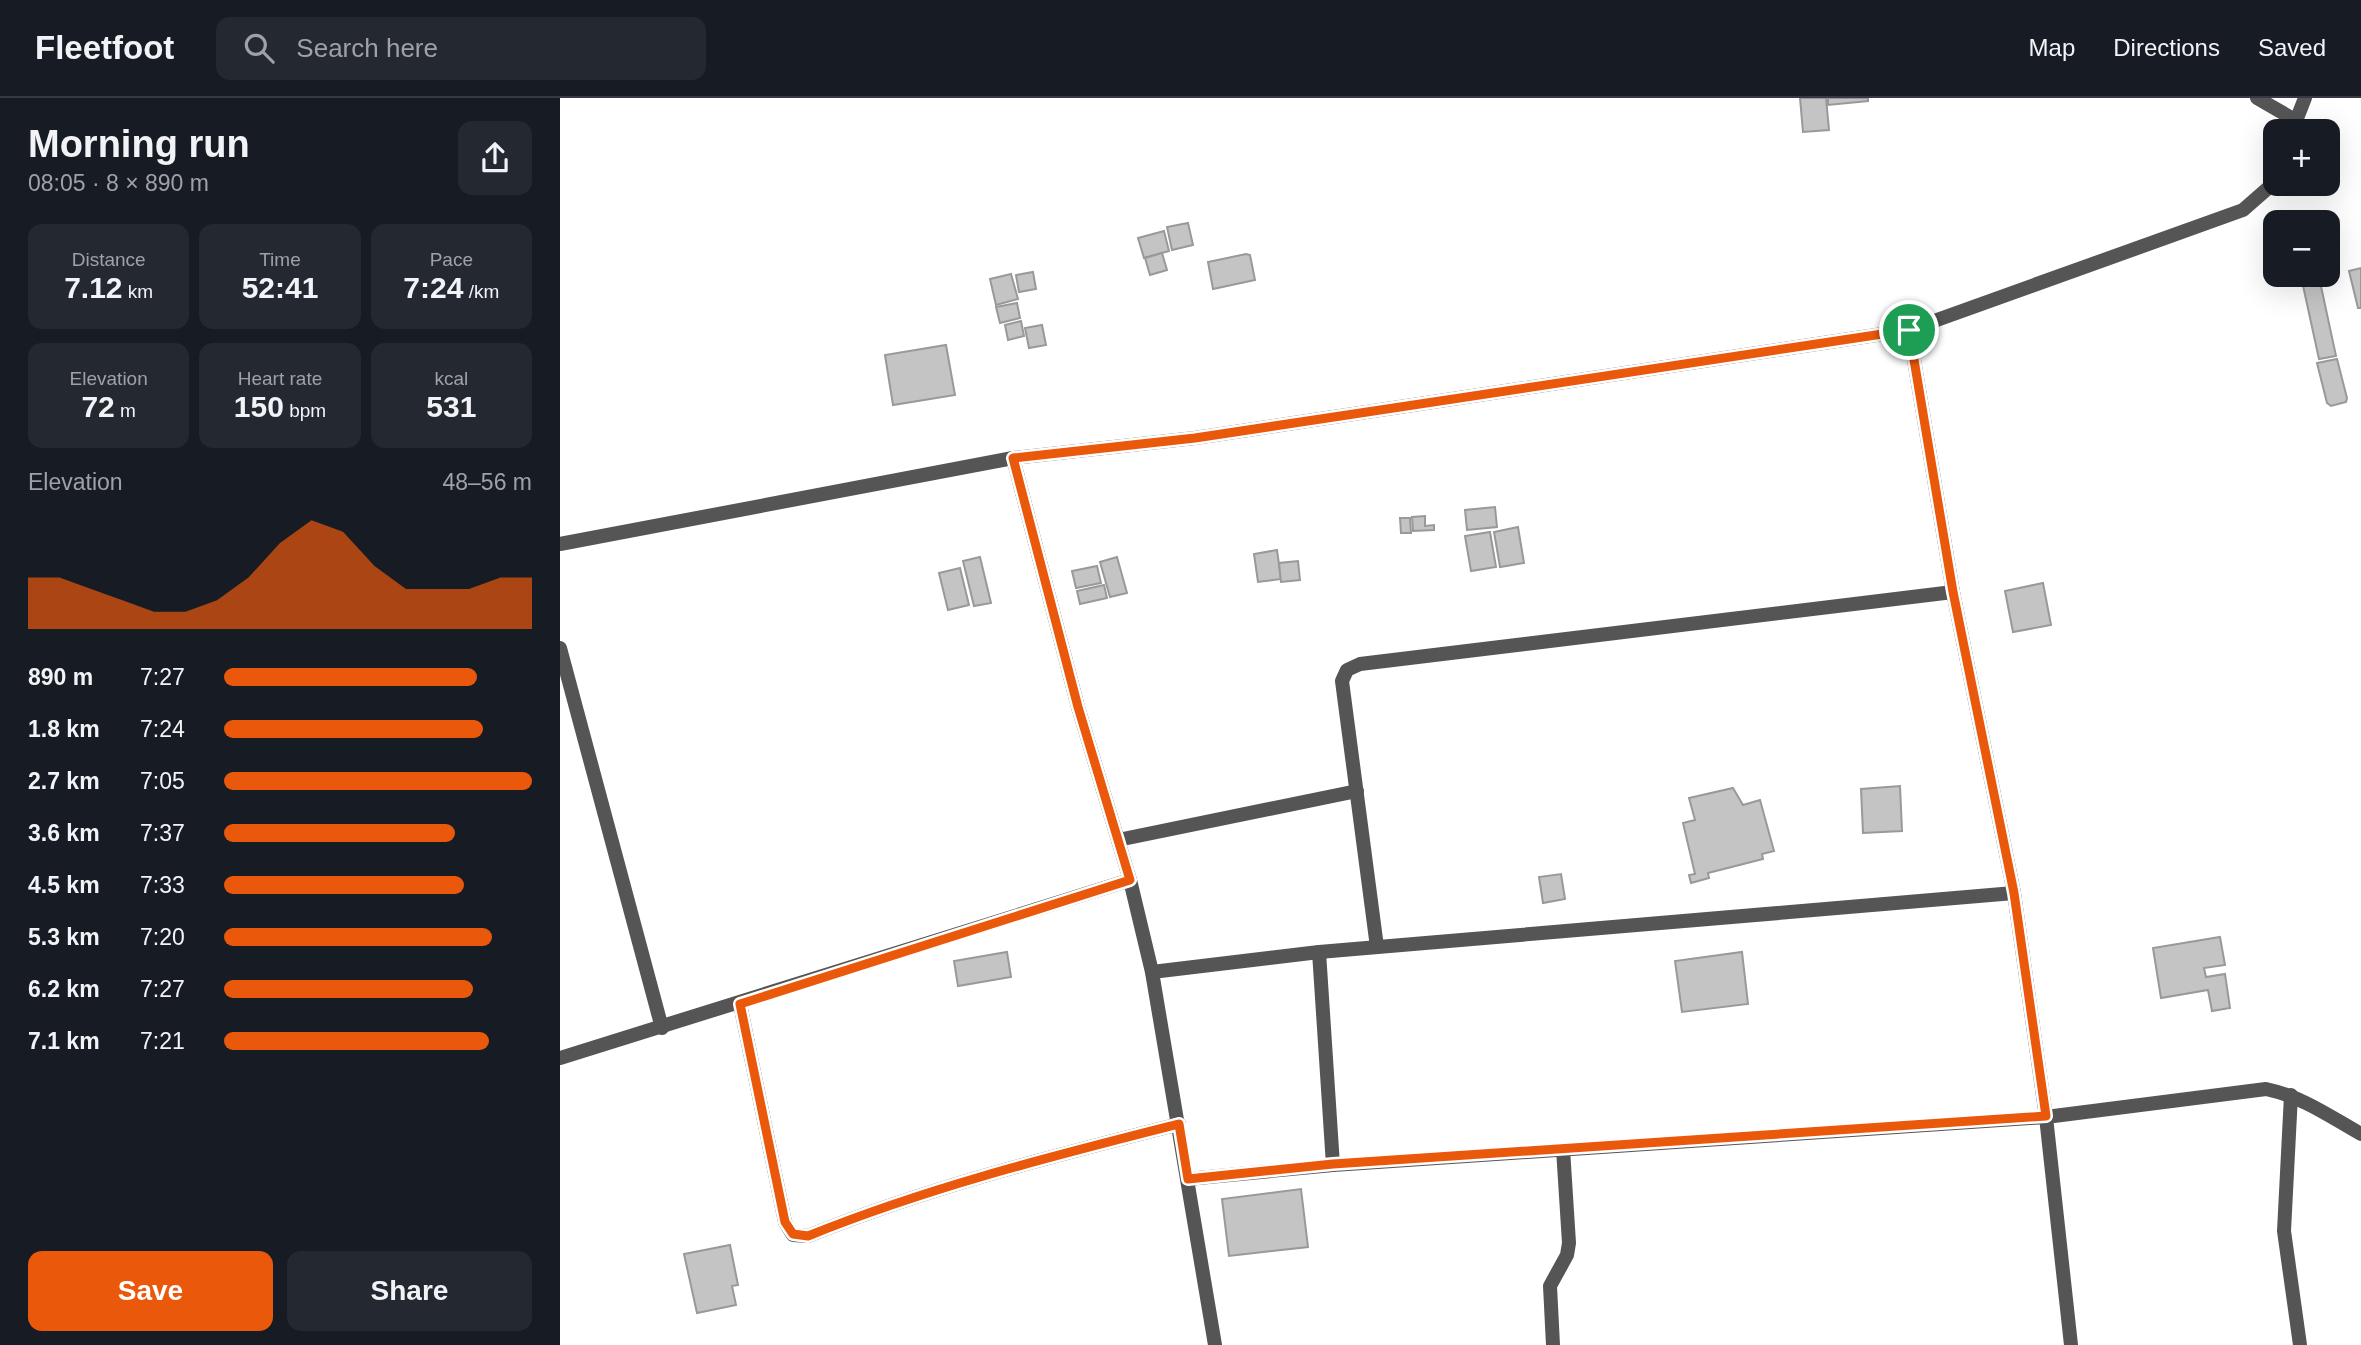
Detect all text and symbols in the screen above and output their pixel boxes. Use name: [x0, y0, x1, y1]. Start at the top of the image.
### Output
search box: [216, 17, 706, 80]
text: Fleetfoot: [35, 29, 174, 66]
icon: search: [240, 29, 278, 67]
text: Search here: [296, 33, 438, 63]
text: Map: [2029, 34, 2075, 61]
text: Directions: [2113, 34, 2220, 61]
text: Saved: [2258, 34, 2326, 61]
map controls: [2263, 119, 2340, 287]
button: +: [2263, 119, 2340, 196]
button: share: [458, 121, 532, 195]
text: Morning run: [28, 123, 250, 165]
text: 08:05 · 8 × 890 m: [28, 170, 209, 196]
button: −: [2263, 210, 2340, 287]
text: Distance: [72, 249, 146, 270]
text: Time: [259, 249, 301, 270]
text: Pace: [430, 249, 473, 270]
text: 7.12: [64, 271, 123, 304]
text: 52:41: [242, 271, 318, 304]
text: 7:24: [403, 271, 463, 304]
text: km: [123, 281, 153, 302]
text: /km: [463, 281, 499, 302]
pin: [1879, 300, 1939, 360]
icon: arrive: [1890, 311, 1928, 349]
text: Elevation: [70, 368, 148, 389]
text: Heart rate: [238, 368, 322, 389]
text: kcal: [434, 368, 468, 389]
text: 72: [81, 390, 115, 423]
text: 150: [234, 390, 284, 423]
text: 531: [426, 390, 476, 423]
text: m: [115, 400, 136, 421]
text: bpm: [284, 400, 326, 421]
text: Elevation: [28, 469, 123, 495]
text: 48–56 m: [442, 469, 532, 495]
text: 890 m: [28, 664, 93, 690]
text: 7:27: [140, 664, 185, 690]
text: 1.8 km: [28, 716, 100, 742]
text: 7:24: [140, 716, 185, 742]
text: 2.7 km: [28, 768, 100, 794]
text: 7:05: [140, 768, 185, 794]
text: 3.6 km: [28, 820, 100, 846]
text: 7:37: [140, 820, 185, 846]
text: 4.5 km: [28, 872, 100, 898]
text: 7:33: [140, 872, 185, 898]
text: 5.3 km: [28, 924, 100, 950]
text: 7:20: [140, 924, 185, 950]
text: 6.2 km: [28, 976, 100, 1002]
text: 7:27: [140, 976, 185, 1002]
text: 7.1 km: [28, 1028, 100, 1054]
text: 7:21: [140, 1028, 185, 1054]
button: Save: [28, 1251, 273, 1331]
button: Share: [287, 1251, 532, 1331]

